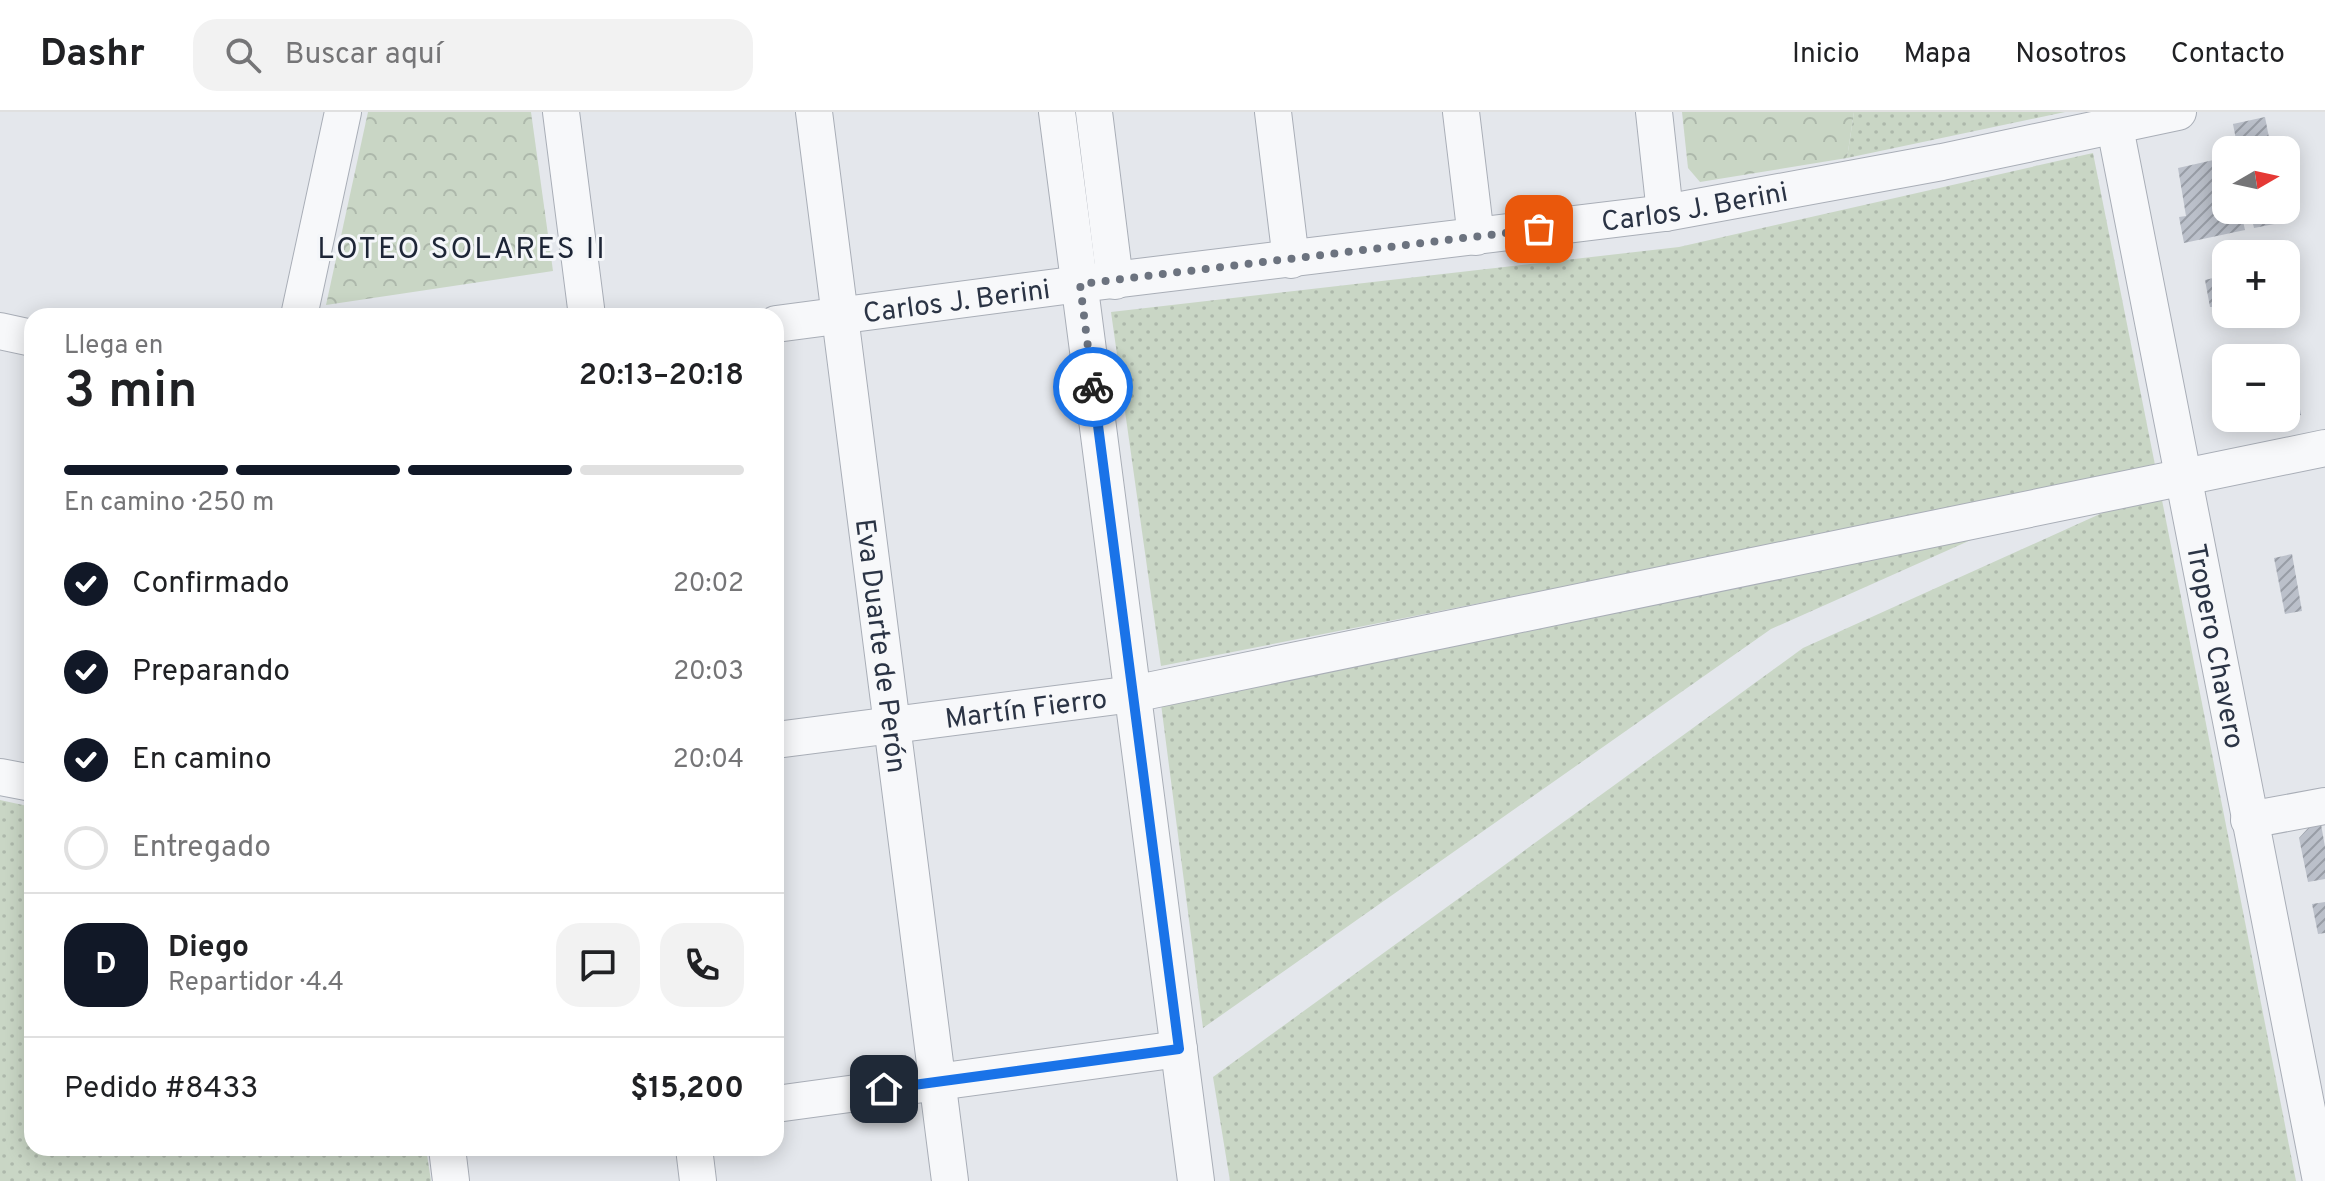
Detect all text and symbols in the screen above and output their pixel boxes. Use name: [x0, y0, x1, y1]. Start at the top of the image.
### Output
search box: [193, 19, 753, 91]
text: Dashr: [40, 31, 145, 80]
icon: search: [221, 33, 265, 77]
text: Buscar aquí: [285, 37, 442, 74]
text: Inicio: [1792, 37, 1860, 73]
text: Mapa: [1904, 37, 1971, 73]
text: Nosotros: [2015, 37, 2127, 73]
text: Contacto: [2171, 37, 2285, 73]
north arrow: [2212, 136, 2300, 224]
map controls: [2212, 136, 2300, 432]
street label: Carlos J. Berini: [1600, 176, 1791, 242]
pin: [1505, 195, 1573, 263]
icon: bag: [1517, 207, 1561, 251]
district label: LOTEO SOLARES II: [317, 232, 607, 269]
button: +: [2212, 240, 2300, 328]
street label: Carlos J. Berini: [861, 273, 1053, 333]
text: Llega en: [64, 330, 163, 363]
button: −: [2212, 344, 2300, 432]
courier: [1053, 347, 1133, 427]
text: 20:13–20:18: [579, 358, 744, 395]
text: 3 min: [64, 360, 197, 426]
icon: bike: [1071, 365, 1115, 409]
text: En camino · 250 m: [64, 487, 274, 520]
street label: Eva Duarte de Perón: [845, 517, 913, 775]
street label: Tropero Chavero: [2176, 541, 2251, 752]
icon: check: [64, 562, 108, 606]
text: Confirmado: [132, 566, 290, 603]
text: 20:02: [673, 568, 744, 601]
icon: check: [64, 650, 108, 694]
text: Preparando: [132, 654, 290, 691]
text: 20:03: [673, 656, 744, 689]
street label: Martín Fierro: [943, 683, 1109, 739]
icon: check: [64, 738, 108, 782]
text: En camino: [132, 742, 272, 779]
text: 20:04: [673, 744, 744, 777]
text: Entregado: [132, 830, 271, 867]
button: chat: [556, 923, 640, 1007]
button: phone: [660, 923, 744, 1007]
text: Diego: [168, 930, 249, 967]
text: D: [95, 947, 117, 984]
text: Repartidor · 4.4: [168, 967, 344, 1000]
pin: [850, 1055, 918, 1123]
icon: home: [862, 1067, 906, 1111]
text: Pedido #8433: [64, 1071, 258, 1108]
text: $15,200: [630, 1071, 744, 1108]

